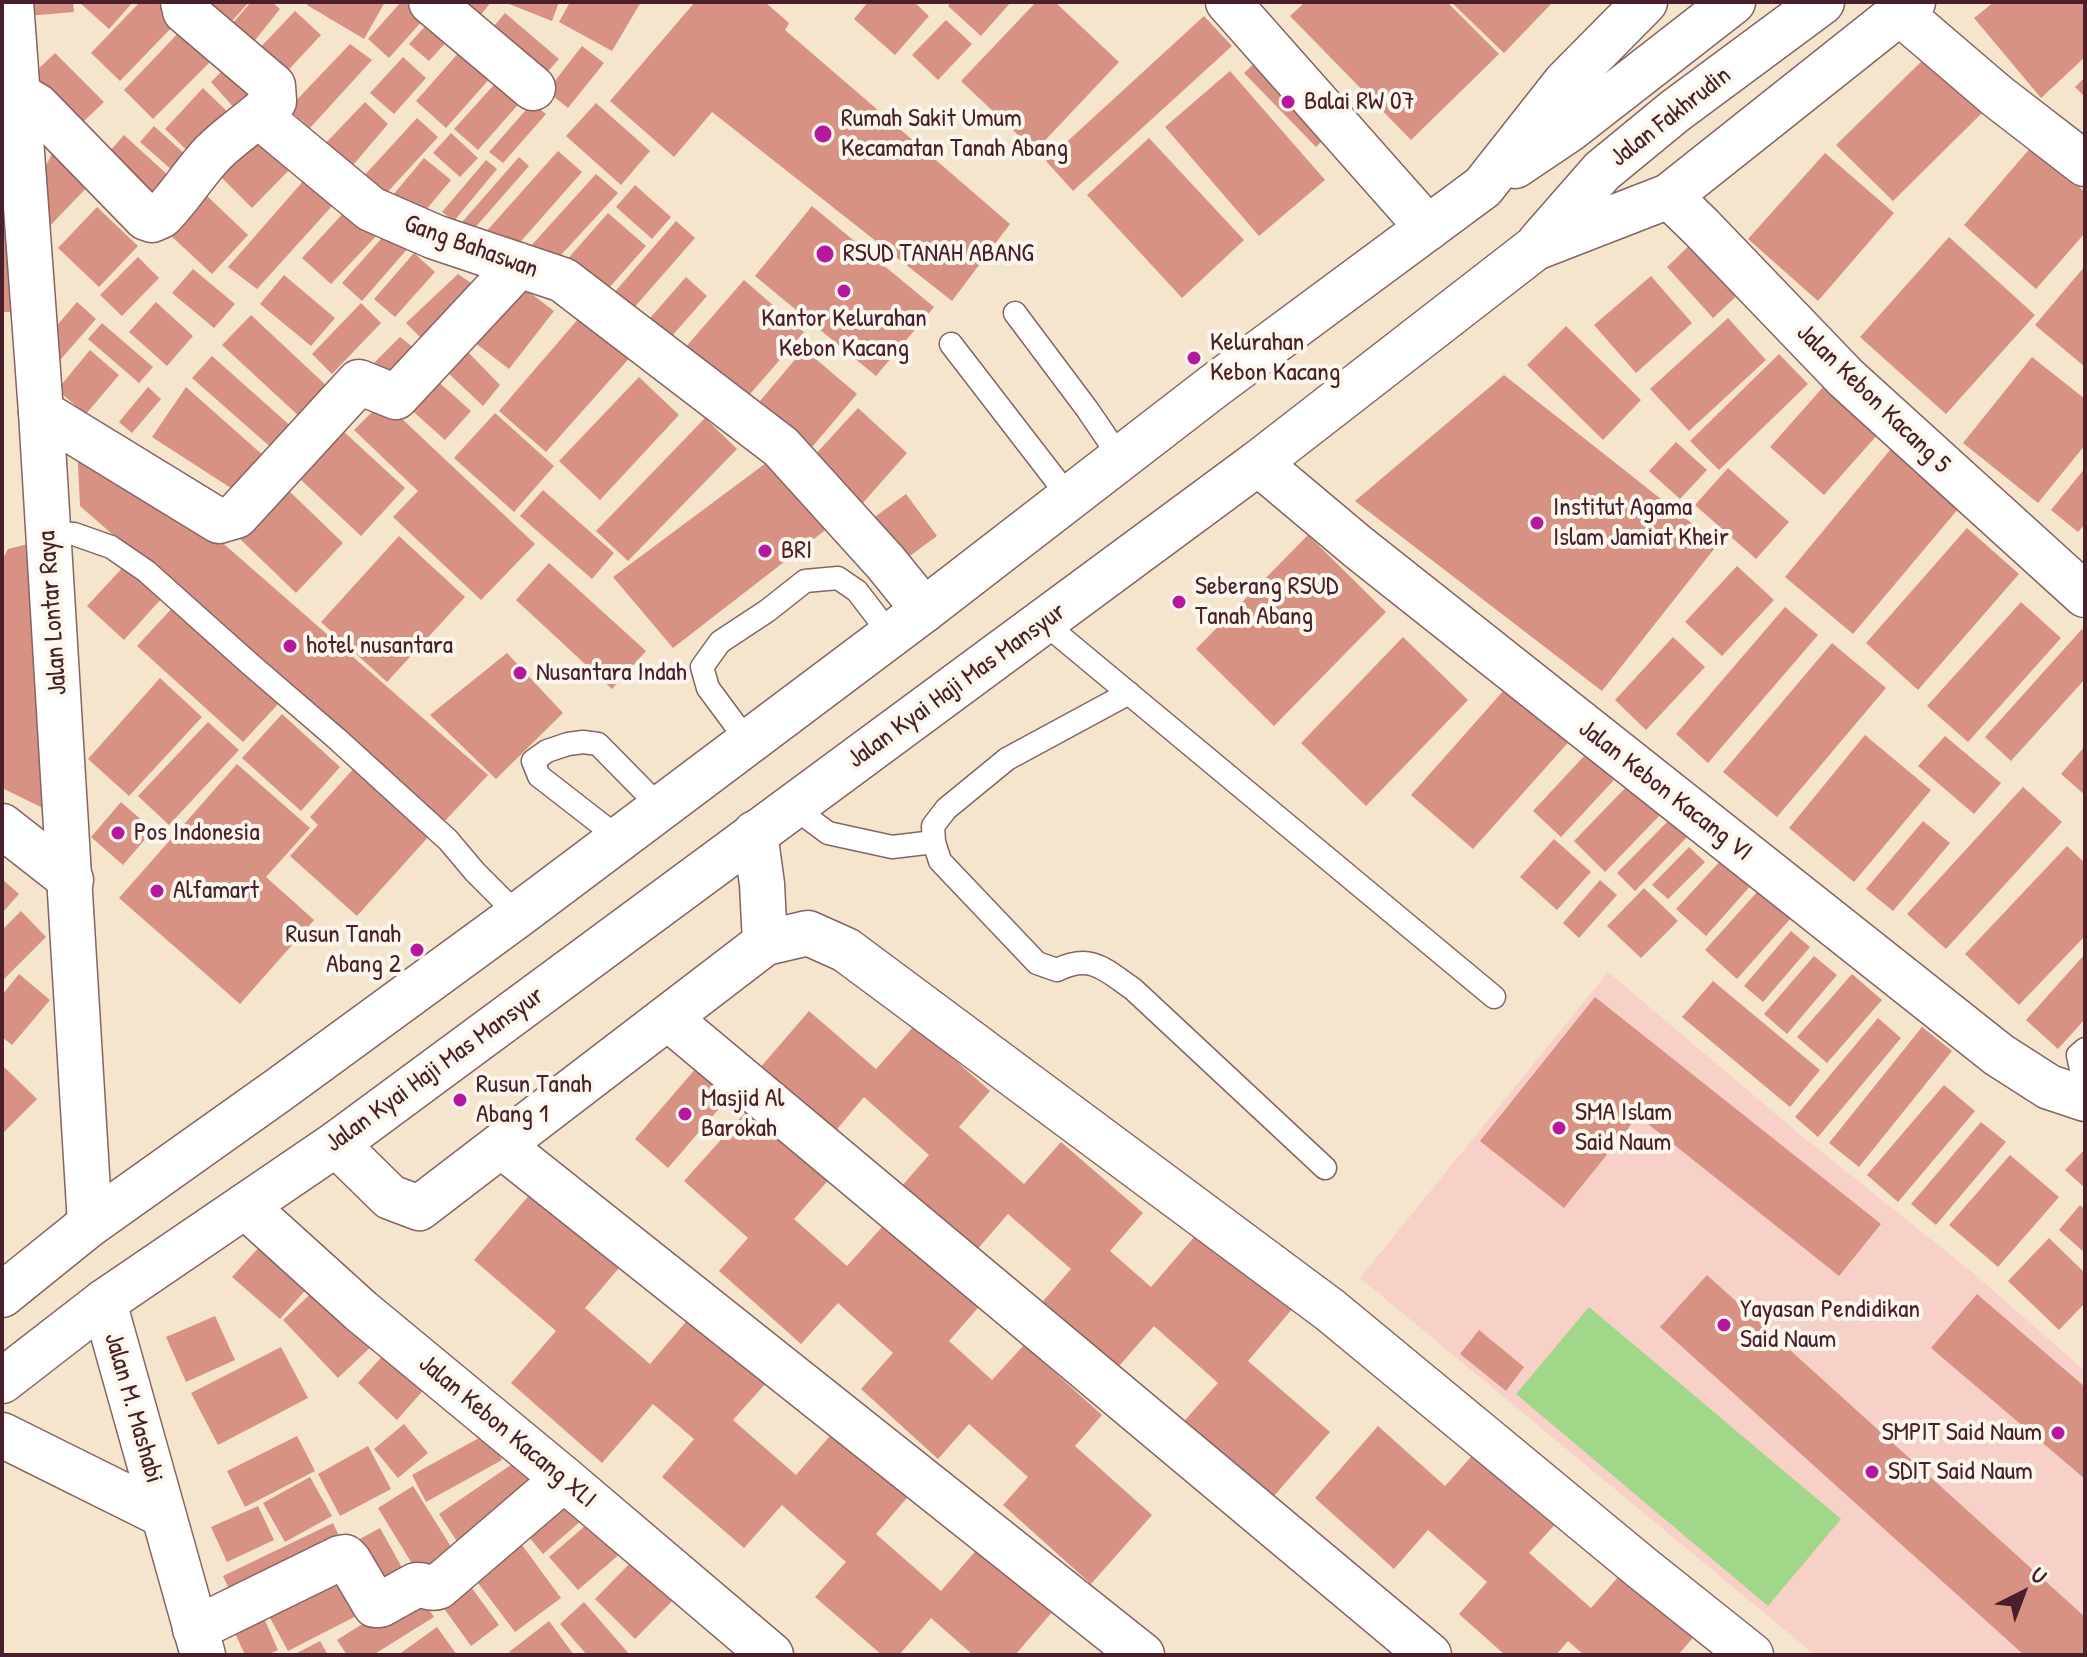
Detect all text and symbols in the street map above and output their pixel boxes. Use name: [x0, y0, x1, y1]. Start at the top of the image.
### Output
street label: Jalan Fakhrudin: [1604, 60, 1738, 174]
place label: Balai RW 07: [1304, 86, 1415, 118]
marker: Balai RW 07: [1279, 93, 1297, 111]
place label: Rumah Sakit Umum Kecamatan Tanah Abang: [841, 103, 1068, 164]
marker: Rumah Sakit Umum Kecamatan Tanah Abang: [812, 123, 834, 145]
street label: Gang Bahaswan: [400, 208, 542, 286]
place label: RSUD TANAH ABANG: [843, 238, 1034, 270]
marker: RSUD TANAH ABANG: [814, 243, 836, 265]
marker: Kantor Kelurahan Kebon Kacang: [835, 282, 853, 300]
place label: Kantor Kelurahan Kebon Kacang: [761, 303, 927, 364]
street label: Jalan Kebon Kacang 5: [1790, 318, 1956, 480]
place label: Kelurahan Kebon Kacang: [1210, 327, 1340, 388]
marker: Kelurahan Kebon Kacang: [1185, 349, 1203, 367]
place label: Institut Agama Islam Jamiat Kheir: [1553, 492, 1729, 554]
marker: Institut Agama Islam Jamiat Kheir: [1528, 514, 1546, 532]
street label: Jalan Lontar Raya: [32, 530, 74, 696]
place label: BRI: [781, 535, 812, 567]
marker: BRI: [756, 542, 774, 560]
place label: Seberang RSUD Tanah Abang: [1195, 571, 1338, 632]
marker: Seberang RSUD Tanah Abang: [1170, 593, 1188, 611]
street label: Jalan Kyai Haji Mas Mansyur: [842, 596, 1072, 776]
place label: hotel nusantara: [306, 630, 453, 662]
marker: hotel nusantara: [281, 637, 299, 655]
place label: Nusantara Indah: [536, 657, 687, 689]
marker: Nusantara Indah: [511, 664, 529, 682]
street label: Jalan Kebon Kacang VI: [1572, 714, 1758, 868]
place label: Pos Indonesia: [134, 817, 260, 849]
marker: Pos Indonesia: [109, 824, 127, 842]
place label: Alfamart: [173, 875, 259, 907]
marker: Alfamart: [148, 882, 166, 900]
place label: Rusun Tanah Abang 2: [285, 919, 401, 980]
marker: Rusun Tanah Abang 2: [408, 941, 426, 959]
street label: Jalan Kyai Haji Mas Mansyur: [320, 980, 550, 1160]
place label: Rusun Tanah Abang 1: [476, 1069, 592, 1130]
place label: Masjid Al Barokah: [701, 1083, 784, 1144]
marker: Rusun Tanah Abang 1: [451, 1091, 469, 1109]
place label: SMA Islam Said Naum: [1575, 1097, 1672, 1158]
marker: Masjid Al Barokah: [676, 1105, 694, 1123]
marker: SMA Islam Said Naum: [1550, 1119, 1568, 1137]
place label: Yayasan Pendidikan Said Naum: [1740, 1294, 1920, 1356]
marker: Yayasan Pendidikan Said Naum: [1715, 1316, 1733, 1334]
street label: Jalan M. Mashabi: [97, 1329, 169, 1487]
street label: Jalan Kebon Kacang XLI: [412, 1349, 602, 1515]
place label: SMPIT Said Naum: [1882, 1417, 2042, 1449]
marker: SMPIT Said Naum: [2049, 1424, 2067, 1442]
place label: SDIT Said Naum: [1888, 1456, 2033, 1488]
marker: SDIT Said Naum: [1863, 1463, 1881, 1481]
north arrow: [1983, 1553, 2063, 1633]
text: U: [2025, 1560, 2054, 1590]

